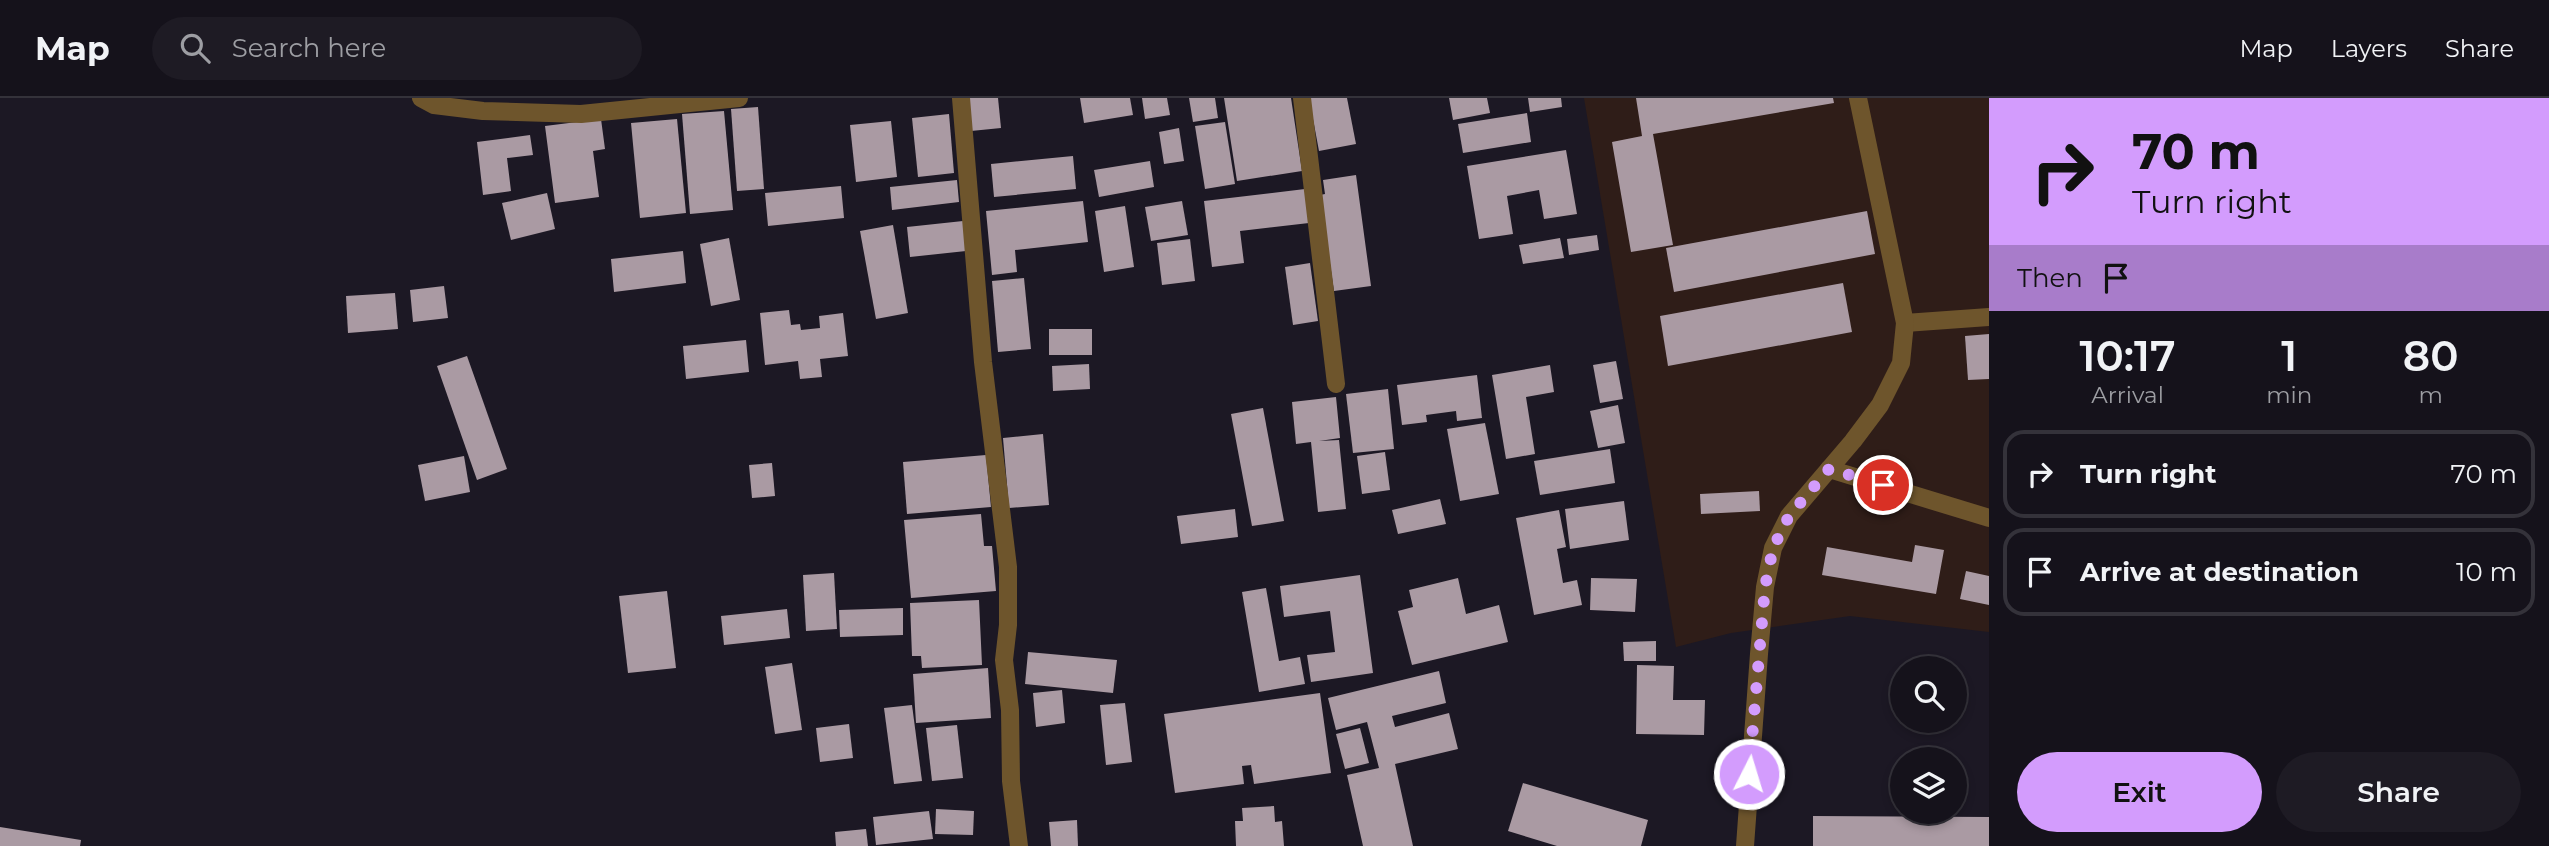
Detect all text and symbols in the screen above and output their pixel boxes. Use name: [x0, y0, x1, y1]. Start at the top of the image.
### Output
search box: [152, 17, 642, 80]
text: Map: [35, 28, 110, 68]
icon: search: [176, 29, 214, 67]
text: Search here: [232, 32, 386, 64]
text: Map: [2239, 34, 2293, 63]
text: Layers: [2331, 34, 2407, 63]
text: Share: [2445, 34, 2514, 63]
text: 70 m: [2132, 122, 2260, 181]
icon: right: [2017, 126, 2108, 217]
text: Turn right: [2132, 182, 2292, 221]
icon: arrive: [2097, 259, 2135, 297]
text: Then: [2017, 262, 2083, 294]
text: 10:17: [2080, 330, 2176, 382]
text: 1: [2281, 330, 2297, 382]
text: 80: [2403, 330, 2458, 382]
text: Arrival: [2091, 381, 2164, 409]
text: min: [2266, 381, 2312, 409]
text: m: [2418, 381, 2443, 409]
pin: [1853, 455, 1913, 515]
icon: right: [2021, 455, 2059, 493]
text: Turn right: [2080, 458, 2216, 490]
text: 70 m: [2451, 458, 2517, 490]
icon: arrive: [1864, 466, 1902, 504]
icon: arrive: [2021, 553, 2059, 591]
text: Arrive at destination: [2080, 556, 2359, 588]
text: 10 m: [2456, 556, 2517, 588]
map controls: [1890, 656, 1967, 824]
button: search: [1890, 656, 1967, 733]
position arrow: [1712, 737, 1786, 811]
button: layers: [1890, 747, 1967, 824]
button: Exit: [2017, 752, 2262, 832]
button: Share: [2276, 752, 2521, 832]

